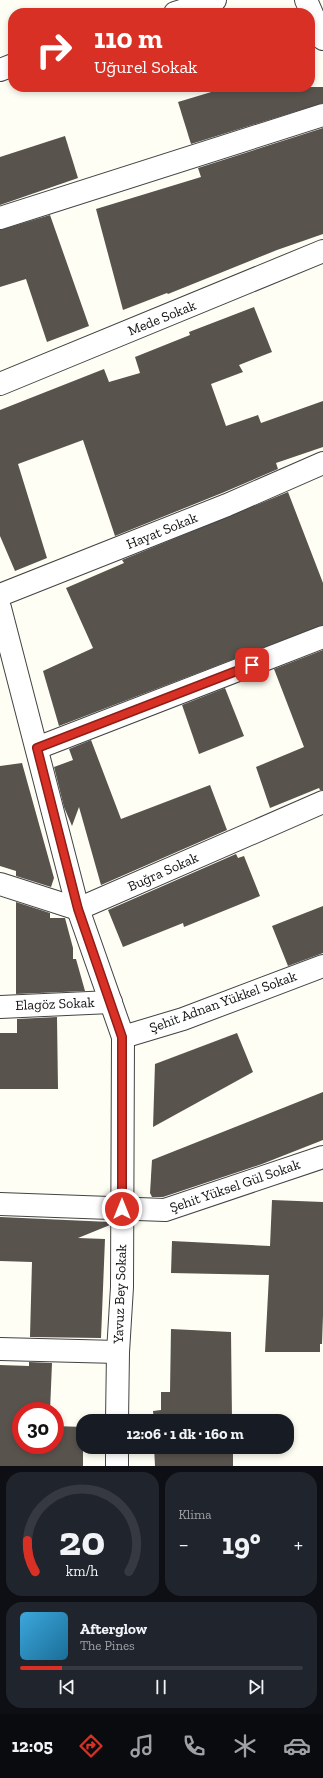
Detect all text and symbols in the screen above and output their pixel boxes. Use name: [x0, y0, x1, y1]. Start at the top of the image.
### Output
text: 110 m: [94, 22, 163, 55]
icon: right: [28, 24, 80, 76]
text: Uğurel Sokak: [94, 56, 197, 78]
street label: Mede Sokak: [125, 296, 199, 339]
street label: Hayat Sokak: [124, 509, 201, 553]
pin: [235, 648, 269, 682]
icon: arrive: [241, 654, 263, 676]
street label: Buğra Sokak: [125, 849, 202, 895]
street label: Şehit Adnan Yükkel Sokak: [147, 967, 300, 1037]
street label: Elagöz Sokak: [15, 994, 96, 1014]
street label: Şehit Yüksel Gül Sokak: [168, 1155, 303, 1216]
position arrow: [101, 1188, 143, 1230]
street label: Yavuz Bey Sokak: [110, 1243, 130, 1345]
speed limit sign: 30: [12, 1402, 64, 1454]
text: 12:06 · 1 dk · 160 m: [126, 1425, 244, 1443]
text: Klima: [179, 1507, 211, 1522]
text: 20: [59, 1516, 105, 1566]
text: 19°: [222, 1526, 261, 1562]
text: −: [179, 1531, 189, 1558]
text: +: [294, 1531, 303, 1558]
text: km/h: [66, 1563, 99, 1580]
text: Afterglow: [80, 1620, 147, 1638]
text: The Pines: [80, 1638, 135, 1653]
icon: previous: [56, 1676, 78, 1698]
icon: pause: [150, 1676, 172, 1698]
icon: next: [245, 1676, 267, 1698]
icon: directions: [77, 1732, 105, 1760]
icon: music: [128, 1732, 156, 1760]
icon: phone: [180, 1732, 208, 1760]
icon: climate: [231, 1732, 259, 1760]
icon: car: [283, 1732, 311, 1760]
text: 12:05: [12, 1735, 53, 1757]

